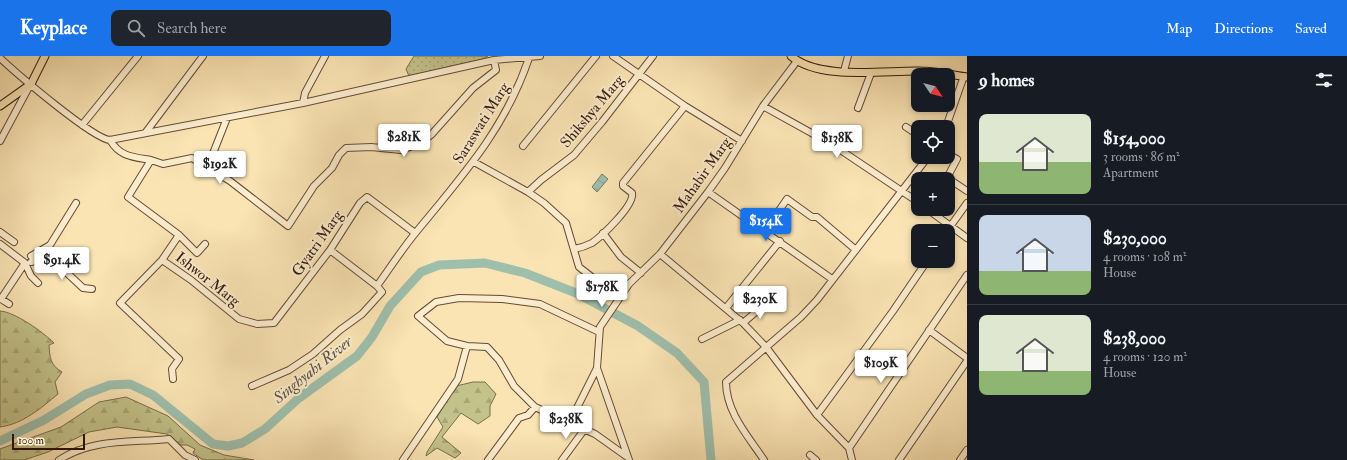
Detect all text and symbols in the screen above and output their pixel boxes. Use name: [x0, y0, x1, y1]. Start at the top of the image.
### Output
search box: [111, 10, 391, 46]
text: Keyplace: [20, 16, 87, 40]
icon: search: [125, 17, 147, 39]
text: Search here: [157, 19, 226, 38]
text: Map: [1166, 20, 1192, 37]
text: Directions: [1214, 20, 1273, 37]
text: Saved: [1295, 20, 1327, 37]
north arrow: [911, 68, 955, 112]
map controls: [911, 68, 955, 268]
icon: filters: [1313, 69, 1335, 91]
text: 9 homes: [979, 70, 1034, 91]
street label: Shikshya Marg: [556, 71, 629, 152]
street label: Saraswati Marg: [449, 79, 514, 167]
button: locate: [911, 120, 955, 164]
pin: $281K: [376, 124, 432, 158]
pin: $138K: [809, 125, 865, 159]
text: $154,000: [1103, 128, 1165, 149]
text: $281K: [387, 129, 421, 145]
text: $138K: [821, 130, 853, 146]
icon: home: [1011, 130, 1059, 178]
street label: Mahabir Marg: [669, 133, 736, 217]
text: 3 rooms · 86 m²: [1103, 149, 1180, 165]
pin: $192K: [192, 151, 248, 185]
text: $192K: [203, 156, 237, 172]
text: Apartment: [1103, 165, 1159, 181]
button: +: [911, 172, 955, 216]
street label: Gyatri Marg: [288, 206, 347, 280]
pin: $154K: [738, 208, 794, 242]
text: $154K: [749, 213, 783, 229]
button: −: [911, 224, 955, 268]
text: $230,000: [1103, 228, 1167, 249]
icon: home: [1011, 231, 1059, 279]
pin: $91.4K: [29, 247, 95, 281]
street label: Ishwor Marg: [171, 248, 245, 311]
text: 4 rooms · 108 m²: [1103, 249, 1186, 265]
text: $91.4K: [43, 252, 81, 268]
text: House: [1103, 265, 1136, 281]
pin: $178K: [574, 274, 630, 308]
text: $178K: [585, 279, 619, 295]
pin: $230K: [732, 286, 788, 320]
text: $230K: [743, 291, 777, 307]
text: $238,000: [1103, 328, 1166, 349]
water label: Singhyahi River: [268, 331, 357, 408]
icon: home: [1011, 331, 1059, 379]
text: 4 rooms · 120 m²: [1103, 349, 1187, 365]
pin: $109K: [853, 350, 909, 384]
text: $109K: [864, 355, 898, 371]
text: House: [1103, 365, 1136, 381]
pin: $238K: [538, 406, 594, 440]
text: $238K: [549, 411, 583, 427]
scale bar: [12, 432, 85, 451]
text: 100 m: [18, 434, 44, 447]

